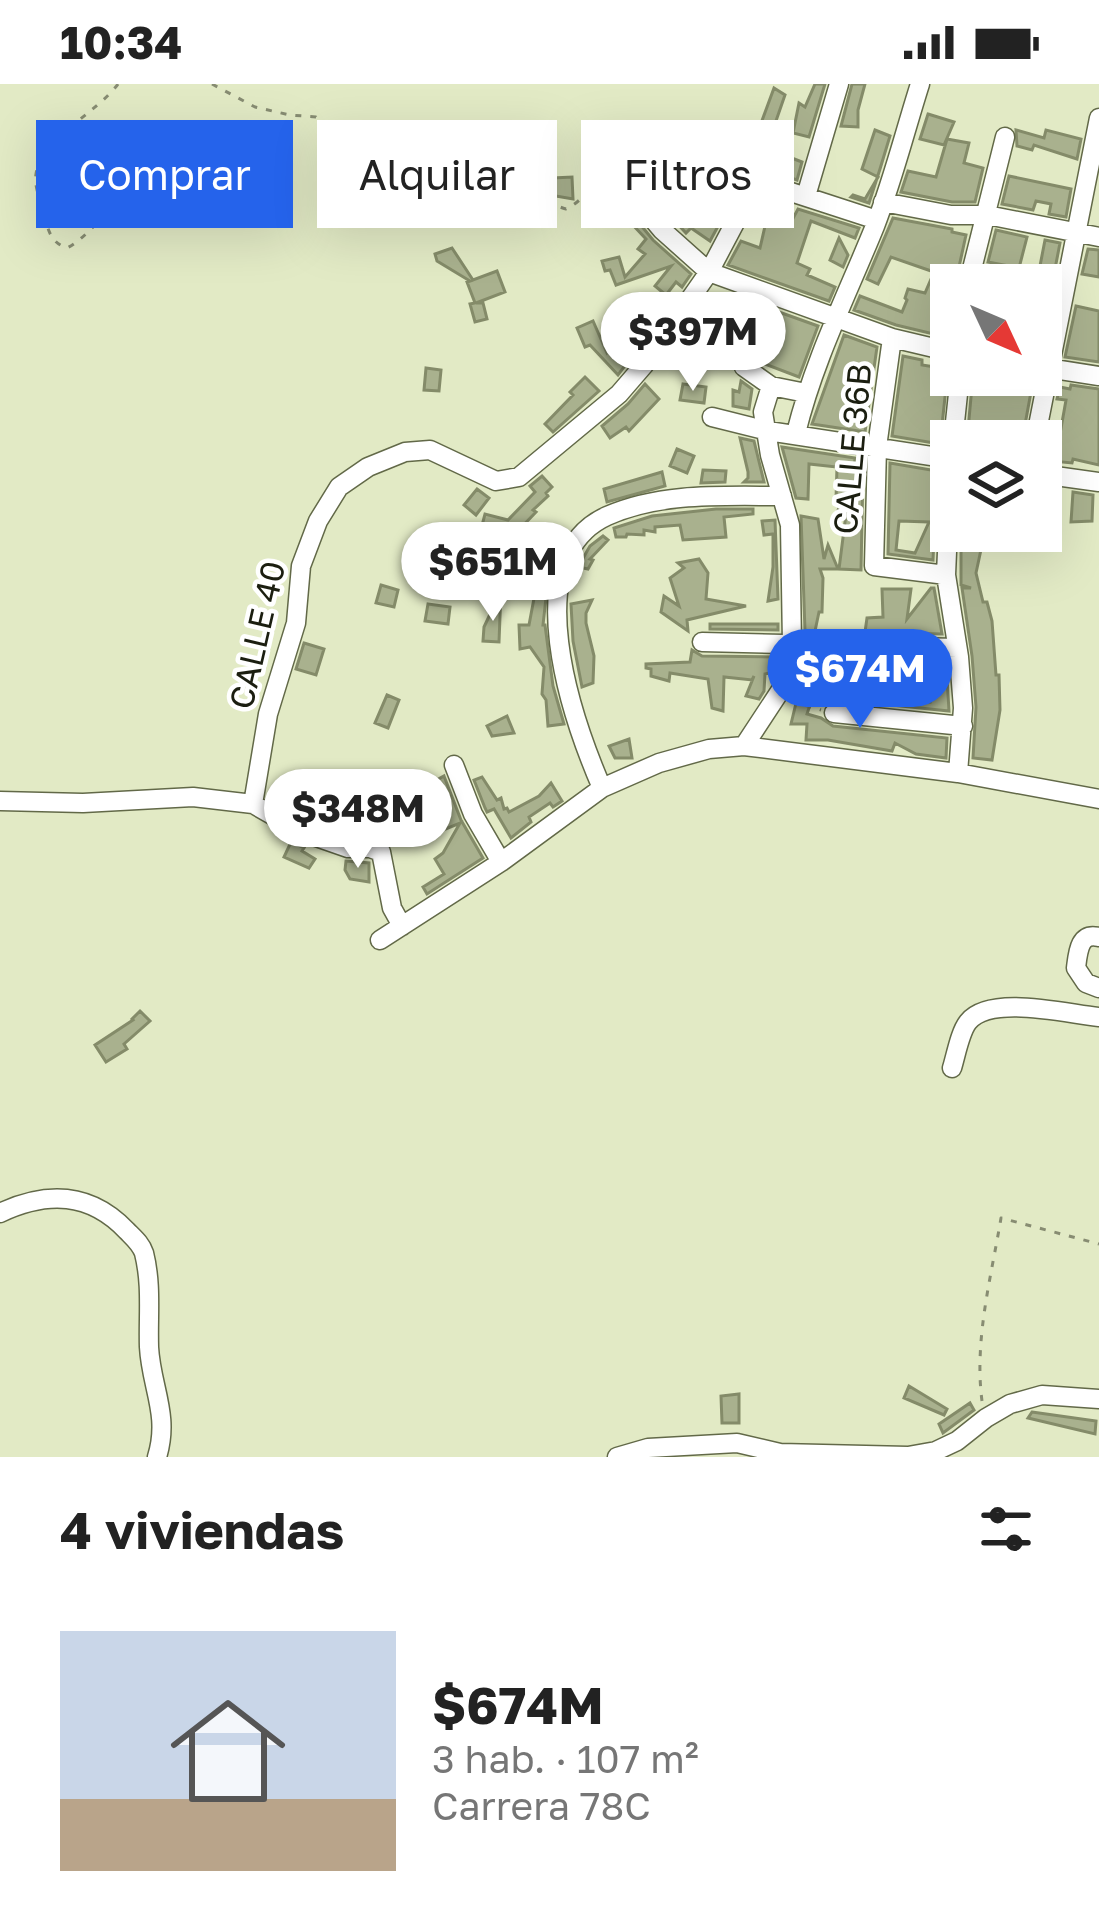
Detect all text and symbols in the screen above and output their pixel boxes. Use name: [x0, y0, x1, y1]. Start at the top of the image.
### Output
text: 10:34: [60, 15, 182, 69]
chip: Comprar: [36, 120, 293, 228]
chip: Alquilar: [317, 120, 557, 228]
chip: Filtros: [581, 120, 794, 228]
north arrow: [930, 264, 1062, 396]
map controls: [930, 264, 1062, 552]
pin: $397M: [609, 292, 777, 394]
text: $397M: [628, 307, 758, 354]
street label: CALLE 36B: [825, 362, 878, 536]
button: layers: [930, 420, 1062, 552]
pin: $651M: [409, 522, 577, 624]
text: $651M: [428, 537, 558, 584]
street label: CALLE 40: [221, 557, 292, 713]
pin: $674M: [776, 629, 944, 731]
text: $674M: [794, 644, 926, 691]
pin: $348M: [274, 769, 442, 871]
text: $348M: [291, 784, 425, 831]
icon: filters: [973, 1496, 1039, 1562]
text: 4 viviendas: [60, 1499, 344, 1560]
text: $674M: [432, 1674, 604, 1735]
icon: home: [156, 1679, 300, 1823]
text: 3 hab. · 107 m²: [432, 1735, 699, 1782]
text: Carrera 78C: [432, 1782, 651, 1829]

